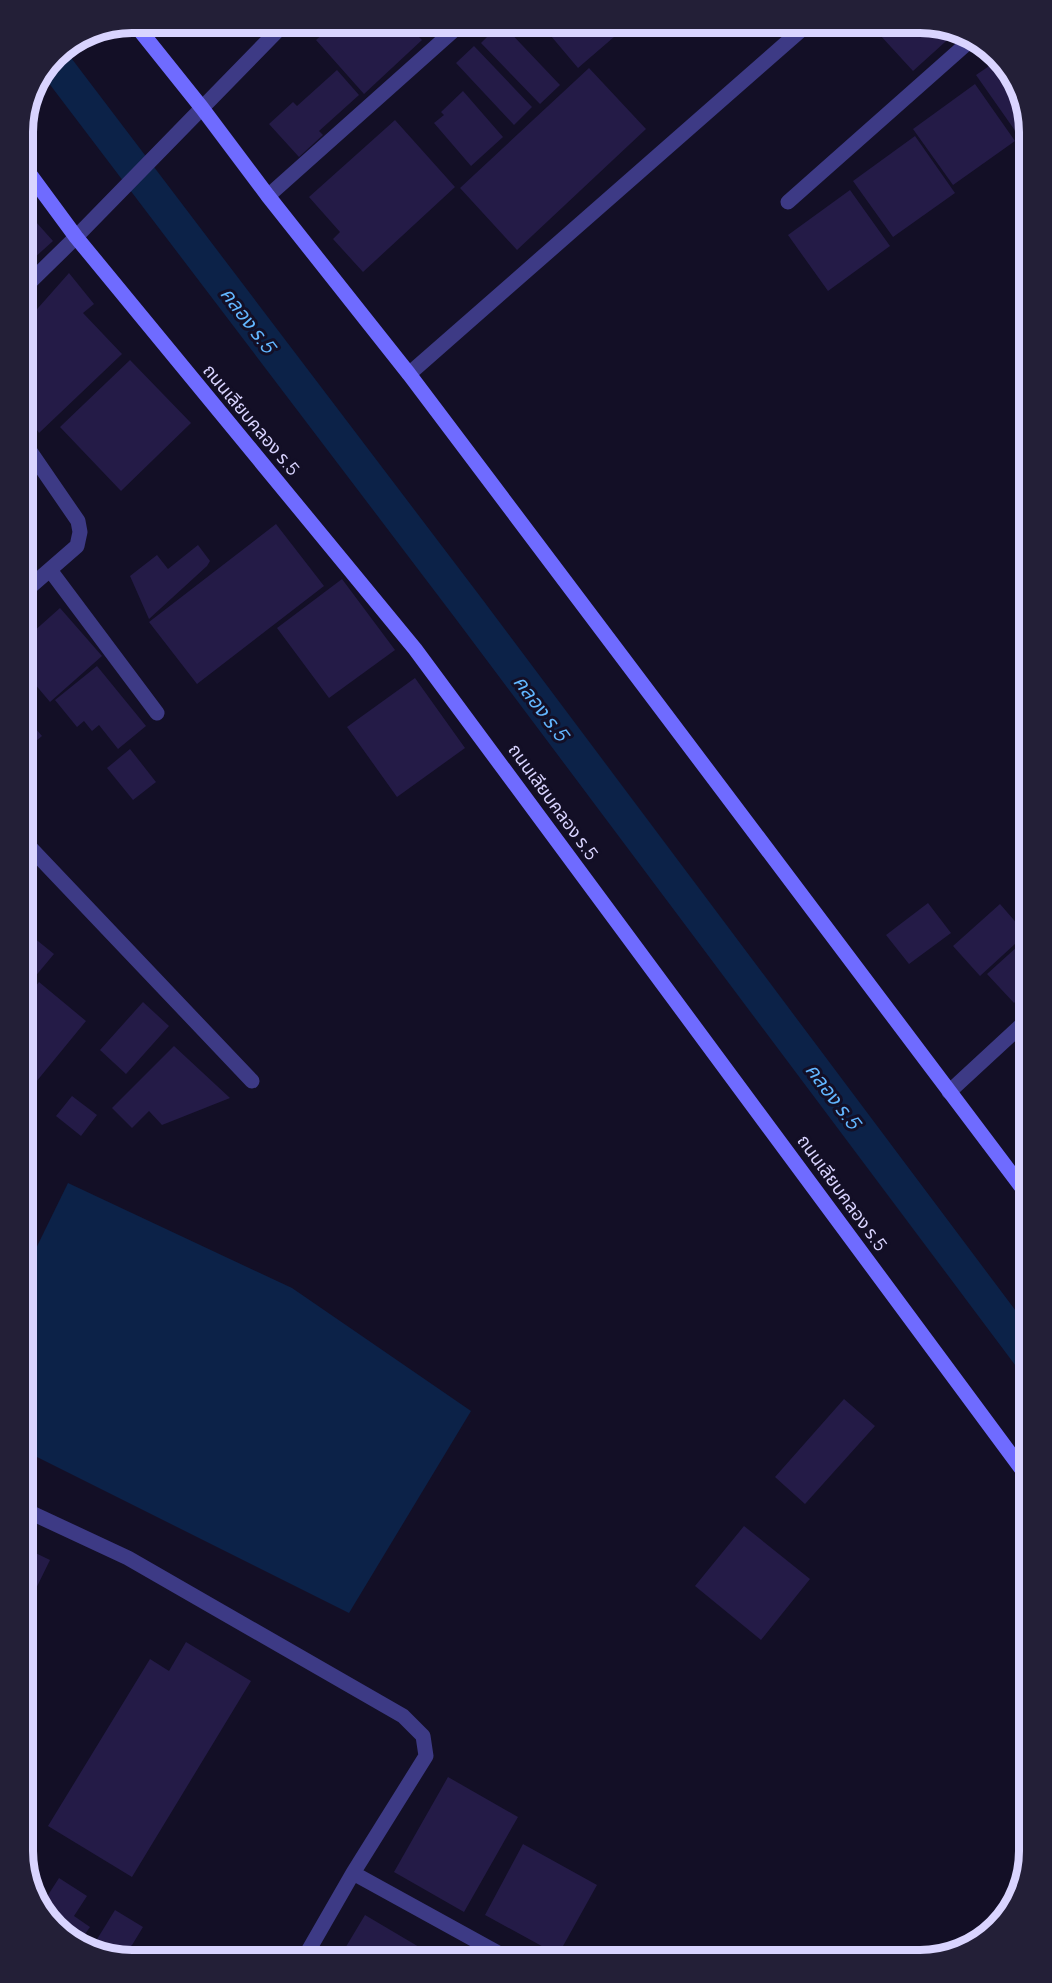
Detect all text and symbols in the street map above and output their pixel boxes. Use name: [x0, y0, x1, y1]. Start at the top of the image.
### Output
water label: คลอง ร.5: [215, 281, 284, 360]
street label: ถนนเลียบคลอง ร.5: [198, 359, 305, 480]
water label: คลอง ร.5: [508, 669, 577, 748]
street label: ถนนเลียบคลอง ร.5: [503, 738, 604, 865]
water label: คลอง ร.5: [800, 1057, 869, 1136]
street label: ถนนเลียบคลอง ร.5: [792, 1129, 893, 1256]

